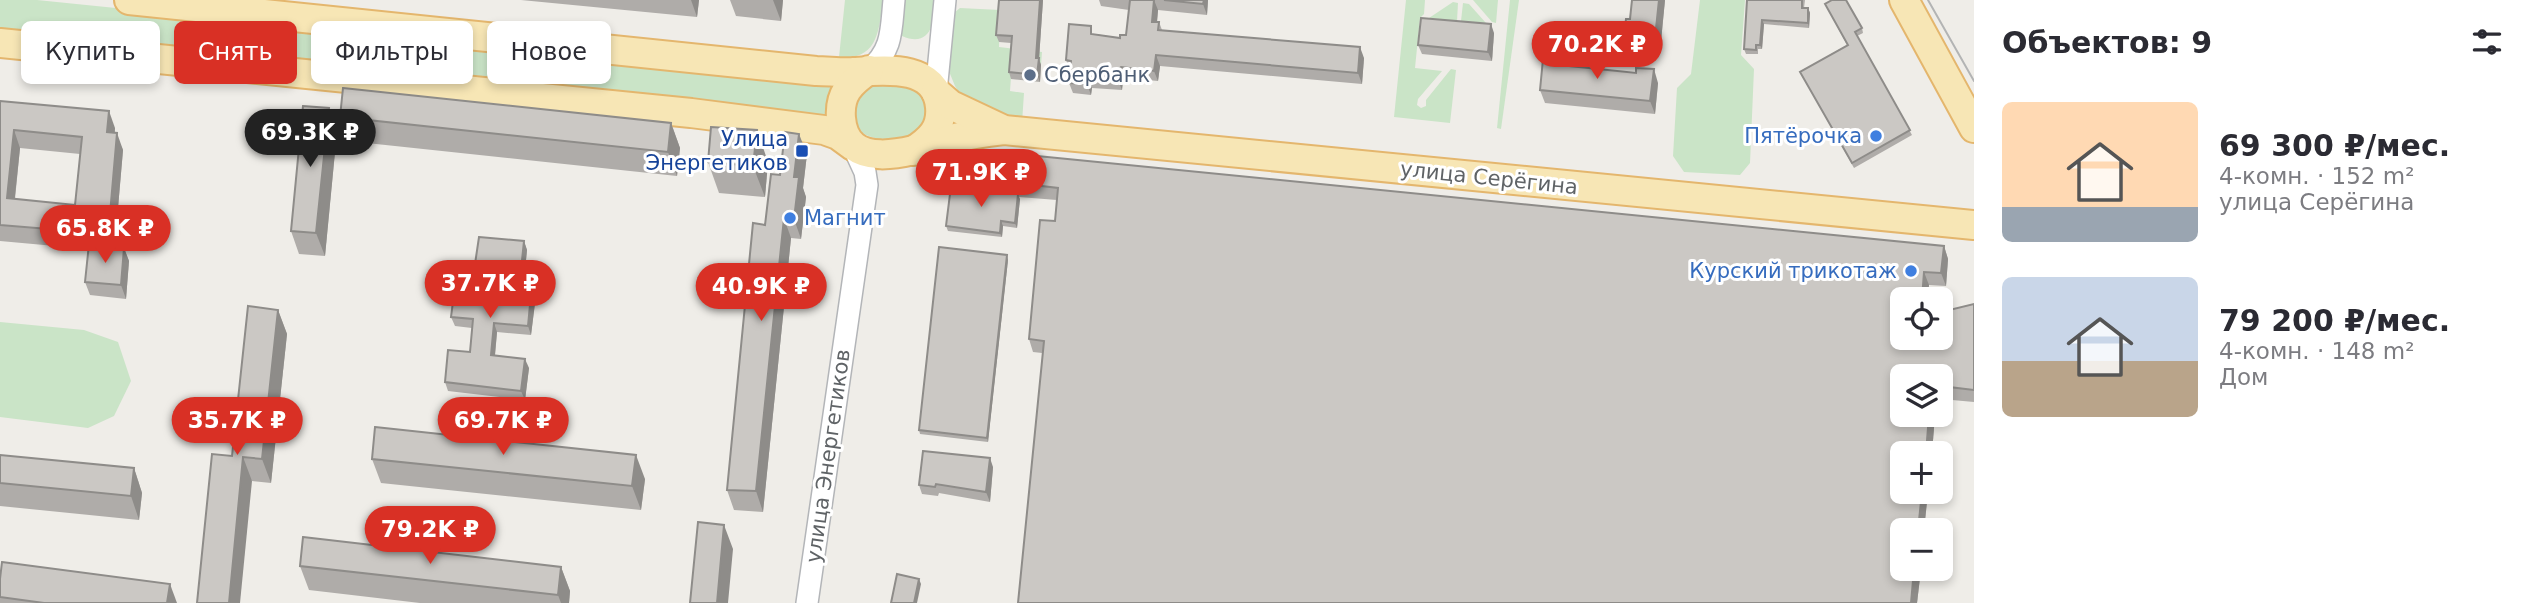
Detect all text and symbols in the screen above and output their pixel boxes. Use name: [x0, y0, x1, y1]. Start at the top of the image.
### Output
chip: Купить: [21, 21, 160, 84]
chip: Снять: [174, 21, 297, 84]
chip: Фильтры: [311, 21, 473, 84]
chip: Новое: [487, 21, 611, 84]
pin: 70.2K ₽: [1532, 22, 1662, 81]
icon: filters: [2468, 23, 2506, 61]
text: Объектов: 9: [2002, 25, 2212, 60]
text: 70.2K ₽: [1548, 31, 1646, 57]
place label: Сбербанк: [1044, 63, 1150, 87]
marker: Сбербанк: [1022, 67, 1038, 83]
pin: 69.3K ₽: [245, 110, 375, 169]
text: 69.3K ₽: [261, 119, 359, 145]
place label: Пятёрочка: [1744, 124, 1862, 148]
place label: Улица Энергетиков: [646, 127, 788, 175]
marker: Пятёрочка: [1868, 128, 1884, 144]
text: 69 300 ₽/мес.: [2219, 128, 2450, 163]
icon: home: [2058, 130, 2142, 214]
marker: Улица Энергетиков: [794, 143, 810, 159]
pin: 71.9K ₽: [916, 150, 1046, 209]
street label: улица Серёгина: [1399, 157, 1579, 199]
text: 71.9K ₽: [932, 159, 1030, 185]
text: 4-комн. · 152 m²: [2219, 163, 2414, 189]
text: улица Серёгина: [2219, 189, 2414, 215]
pin: 65.8K ₽: [40, 205, 170, 265]
place label: Магнит: [804, 206, 886, 230]
marker: Магнит: [782, 210, 798, 226]
text: 65.8K ₽: [56, 215, 154, 241]
place label: Курский трикотаж: [1689, 259, 1897, 283]
pin: 37.7K ₽: [425, 260, 555, 320]
marker: Курский трикотаж: [1903, 263, 1919, 279]
pin: 40.9K ₽: [696, 264, 826, 323]
text: 37.7K ₽: [441, 270, 539, 296]
text: 40.9K ₽: [712, 273, 810, 299]
map controls: [1890, 287, 1953, 581]
button: locate: [1890, 287, 1953, 350]
text: 79 200 ₽/мес.: [2219, 303, 2450, 338]
icon: home: [2058, 305, 2142, 389]
text: 4-комн. · 148 m²: [2219, 338, 2414, 364]
street label: улица Энергетиков: [801, 348, 855, 564]
button: layers: [1890, 364, 1953, 427]
text: Дом: [2219, 364, 2268, 390]
pin: 35.7K ₽: [172, 398, 302, 457]
pin: 69.7K ₽: [438, 398, 568, 457]
text: 35.7K ₽: [188, 407, 286, 433]
text: 69.7K ₽: [454, 407, 552, 433]
button: +: [1890, 441, 1953, 504]
pin: 79.2K ₽: [365, 506, 495, 566]
text: 79.2K ₽: [381, 516, 479, 542]
button: −: [1890, 518, 1953, 581]

